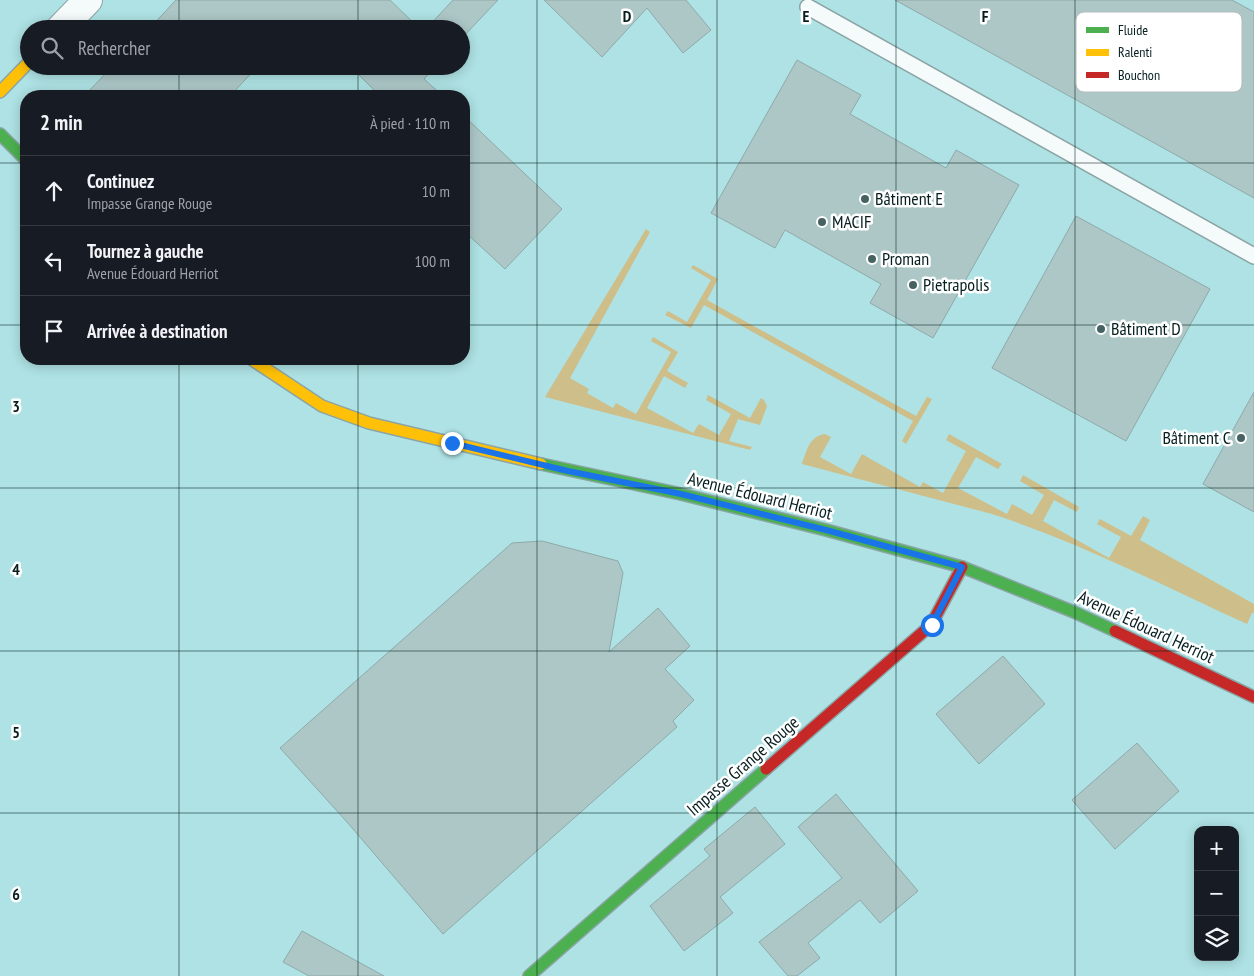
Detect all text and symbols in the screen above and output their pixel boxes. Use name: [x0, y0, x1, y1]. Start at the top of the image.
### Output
text: D: [623, 6, 632, 26]
text: E: [803, 6, 810, 26]
text: F: [982, 6, 989, 26]
legend: [1076, 12, 1242, 92]
search box: [20, 20, 470, 75]
text: Fluide: [1118, 21, 1148, 39]
icon: search: [38, 34, 66, 62]
text: Rechercher: [78, 36, 150, 60]
text: Ralenti: [1118, 43, 1152, 61]
text: Bouchon: [1118, 66, 1160, 84]
text: 2 min: [40, 109, 82, 136]
text: À pied · 110 m: [370, 113, 450, 133]
text: Continuez: [87, 169, 154, 193]
icon: ahead: [40, 177, 68, 205]
text: 10 m: [422, 181, 450, 201]
place label: Bâtiment E: [875, 187, 943, 210]
text: Impasse Grange Rouge: [87, 193, 212, 213]
marker: Bâtiment E: [859, 193, 871, 205]
place label: MACIF: [832, 210, 871, 233]
marker: MACIF: [816, 216, 828, 228]
text: Tournez à gauche: [87, 239, 204, 263]
icon: left: [40, 247, 68, 275]
place label: Proman: [882, 247, 929, 270]
text: 100 m: [415, 251, 450, 271]
marker: Proman: [866, 253, 878, 265]
text: Avenue Édouard Herriot: [87, 263, 218, 283]
place label: Pietrapolis: [923, 273, 989, 296]
marker: Pietrapolis: [907, 279, 919, 291]
icon: arrive: [40, 317, 68, 345]
place label: Bâtiment D: [1111, 317, 1181, 340]
text: Arrivée à destination: [87, 319, 228, 343]
marker: Bâtiment D: [1095, 323, 1107, 335]
text: 3: [12, 396, 20, 416]
place label: Bâtiment C: [1162, 426, 1231, 449]
route end: [441, 432, 464, 455]
marker: Bâtiment C: [1235, 432, 1247, 444]
street label: Avenue Édouard Herriot: [686, 466, 835, 525]
text: 4: [12, 559, 20, 579]
street label: Avenue Édouard Herriot: [1074, 585, 1218, 668]
route start: [921, 614, 944, 637]
street label: Impasse Grange Rouge: [682, 711, 803, 821]
text: 5: [12, 722, 20, 742]
map controls: [1194, 826, 1239, 961]
button: +: [1194, 826, 1239, 871]
button: −: [1194, 871, 1239, 916]
text: 6: [12, 884, 20, 904]
button: layers: [1194, 916, 1239, 961]

